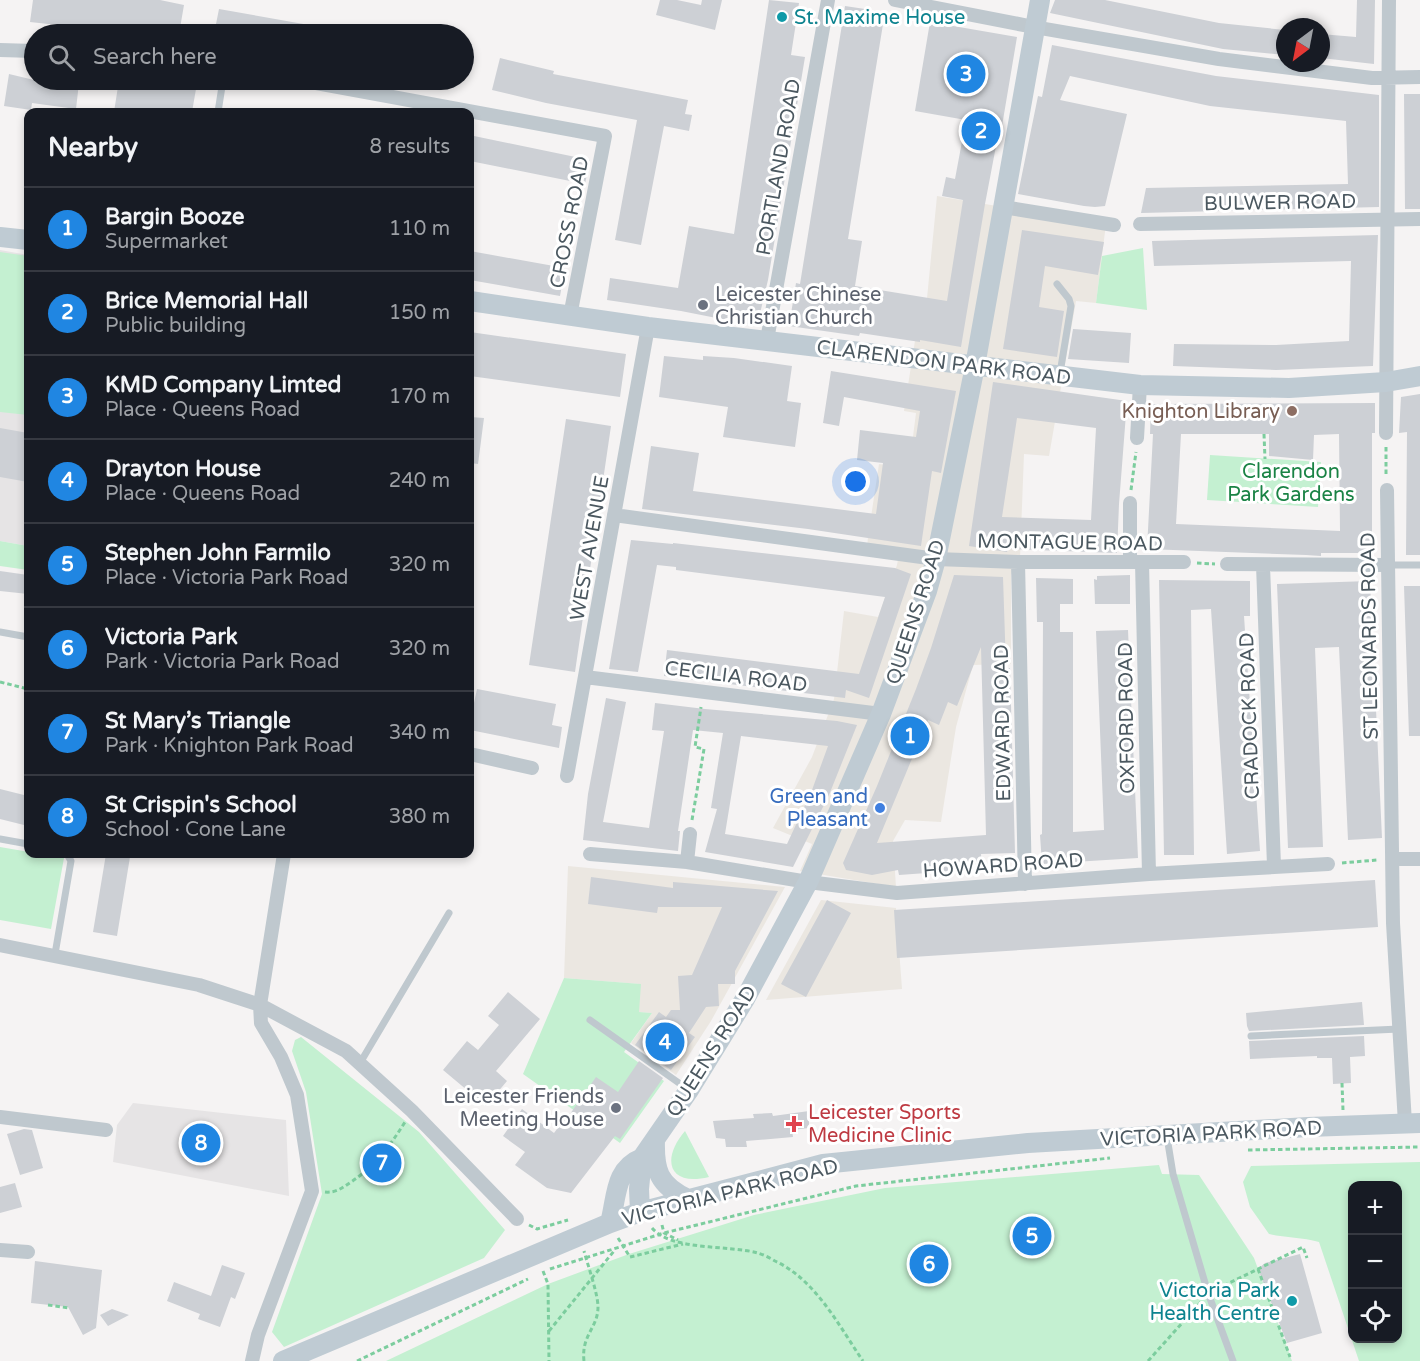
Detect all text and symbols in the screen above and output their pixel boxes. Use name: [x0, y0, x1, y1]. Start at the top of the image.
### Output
place label: St. Maxime House: [794, 6, 965, 30]
marker: St. Maxime House: [775, 10, 789, 24]
north arrow: [1276, 18, 1330, 72]
search box: [24, 24, 474, 90]
icon: search: [45, 41, 78, 74]
text: Search here: [93, 44, 217, 70]
pin: 3: [946, 52, 986, 97]
street label: PORTLAND ROAD: [752, 77, 806, 257]
pin: 2: [962, 108, 1000, 154]
text: Nearby: [48, 132, 138, 163]
text: 8 results: [370, 135, 450, 159]
street label: CROSS ROAD: [545, 154, 595, 290]
street label: BULWER ROAD: [1204, 190, 1356, 216]
text: Bargin Booze: [105, 204, 244, 230]
text: 1: [61, 217, 74, 241]
text: 110 m: [389, 217, 450, 241]
text: Supermarket: [105, 230, 228, 254]
place label: Leicester Chinese Christian Church: [715, 283, 881, 330]
text: Brice Memorial Hall: [105, 288, 308, 314]
marker: Leicester Chinese Christian Church: [696, 298, 710, 312]
text: 2: [61, 301, 74, 325]
text: 150 m: [389, 301, 450, 325]
text: Public building: [105, 314, 246, 338]
street label: CLARENDON PARK ROAD: [815, 335, 1072, 391]
text: KMD Company Limted: [105, 372, 341, 398]
text: 3: [61, 385, 74, 409]
text: 170 m: [389, 385, 450, 409]
text: Place · Queens Road: [105, 398, 300, 422]
place label: Knighton Library: [1121, 400, 1280, 424]
marker: Knighton Library: [1285, 404, 1299, 418]
text: Drayton House: [105, 456, 261, 482]
park label: Clarendon Park Gardens: [1227, 460, 1355, 507]
your location: [841, 467, 870, 496]
text: 4: [61, 469, 74, 493]
text: 240 m: [389, 469, 450, 493]
street label: WEST AVENUE: [565, 474, 615, 622]
text: Place · Queens Road: [105, 482, 300, 506]
street label: MONTAGUE ROAD: [977, 529, 1163, 557]
street label: ST LEONARDS ROAD: [1356, 532, 1384, 740]
street label: QUEENS ROAD: [881, 537, 951, 688]
text: Stephen John Farmilo: [105, 540, 331, 566]
text: 5: [61, 553, 74, 577]
text: 320 m: [389, 553, 450, 577]
text: Place · Victoria Park Road: [105, 566, 348, 590]
text: Victoria Park: [105, 624, 238, 650]
street label: CRADOCK ROAD: [1235, 632, 1265, 800]
text: 6: [61, 637, 74, 661]
text: 320 m: [389, 637, 450, 661]
street label: OXFORD ROAD: [1114, 642, 1140, 794]
street label: EDWARD ROAD: [990, 644, 1016, 802]
text: Park · Victoria Park Road: [105, 650, 340, 674]
street label: CECILIA ROAD: [663, 656, 809, 698]
text: St Mary’s Triangle: [105, 708, 291, 734]
pin: 1: [890, 714, 930, 758]
text: 7: [61, 721, 74, 745]
text: 340 m: [389, 721, 450, 745]
text: Park · Knighton Park Road: [105, 734, 354, 758]
place label: Green and Pleasant: [769, 785, 868, 832]
text: St Crispin's School: [105, 792, 297, 818]
marker: Green and Pleasant: [873, 801, 887, 815]
text: 8: [61, 805, 74, 829]
text: 380 m: [389, 805, 450, 829]
text: School · Cone Lane: [105, 818, 286, 842]
street label: HOWARD ROAD: [922, 848, 1084, 884]
street label: QUEENS ROAD: [662, 981, 762, 1122]
pin: 4: [646, 1020, 684, 1064]
place label: Leicester Friends Meeting House: [443, 1085, 604, 1132]
marker: Leicester Friends Meeting House: [609, 1101, 623, 1115]
place label: Leicester Sports Medicine Clinic: [808, 1101, 961, 1148]
marker: Leicester Sports Medicine Clinic: [785, 1115, 803, 1133]
street label: VICTORIA PARK ROAD: [1100, 1116, 1322, 1152]
pin: 8: [182, 1120, 220, 1166]
pin: 7: [362, 1140, 401, 1186]
street label: VICTORIA PARK ROAD: [620, 1154, 841, 1231]
map controls: [1348, 1181, 1402, 1343]
button: +: [1348, 1181, 1402, 1235]
pin: 5: [1012, 1214, 1052, 1258]
button: −: [1348, 1235, 1402, 1289]
pin: 6: [910, 1242, 948, 1286]
place label: Victoria Park Health Centre: [1149, 1279, 1280, 1326]
button: locate: [1348, 1289, 1402, 1343]
marker: Victoria Park Health Centre: [1285, 1294, 1299, 1308]

